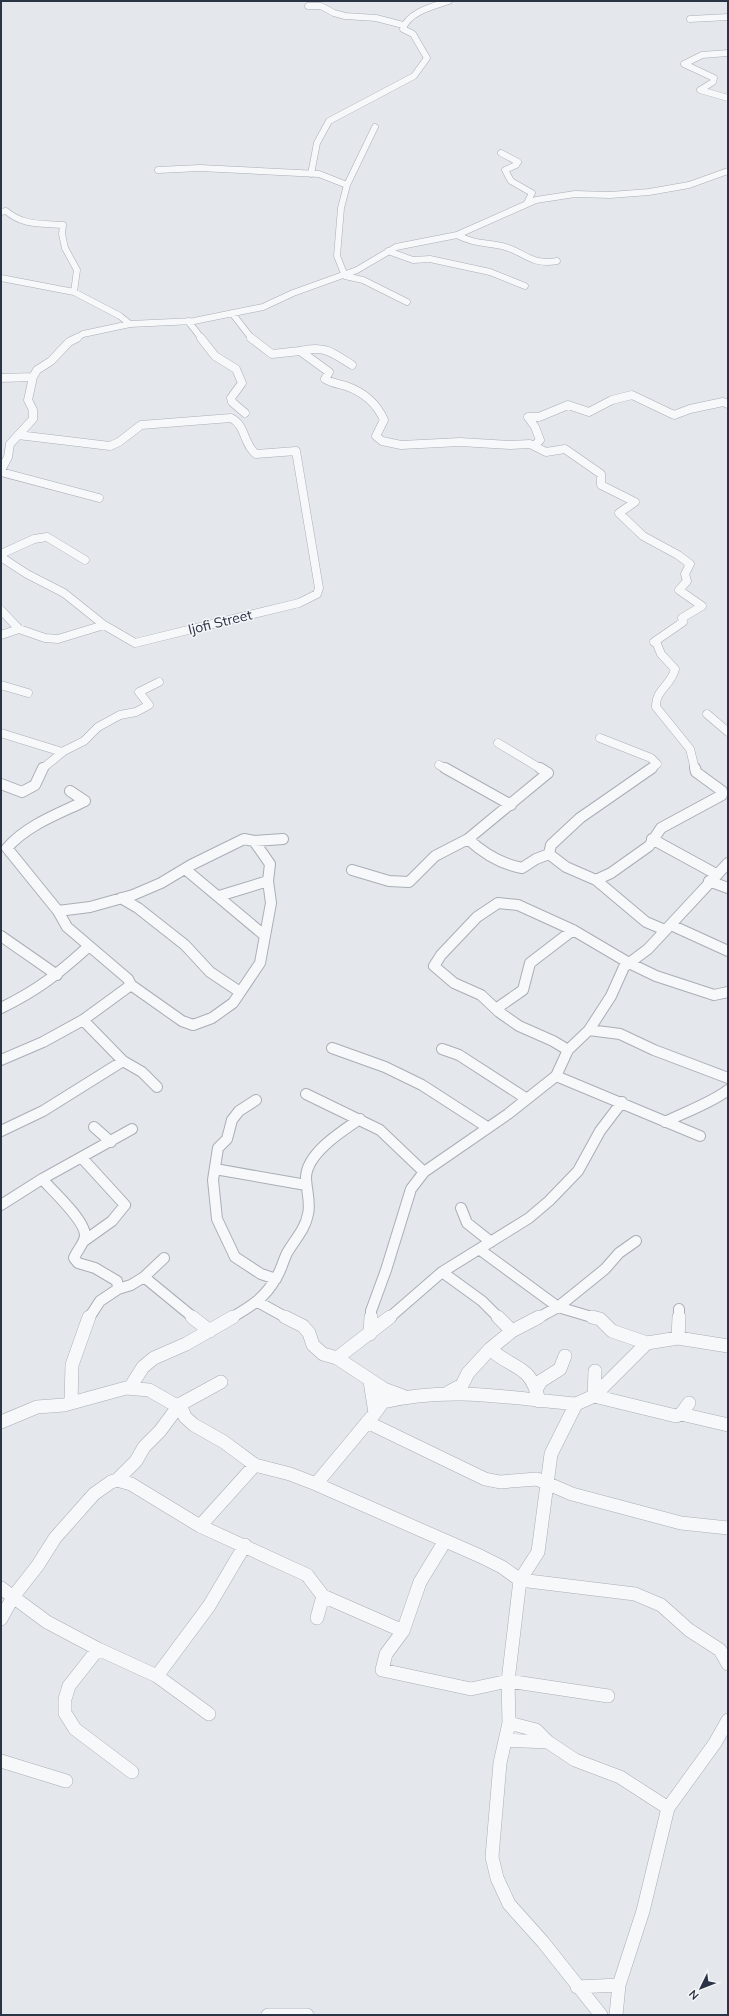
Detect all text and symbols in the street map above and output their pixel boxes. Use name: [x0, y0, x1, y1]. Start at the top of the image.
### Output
street label: Ijofi Street: [186, 605, 254, 639]
north arrow: [681, 1968, 721, 2008]
text: N: [686, 1987, 702, 2003]

